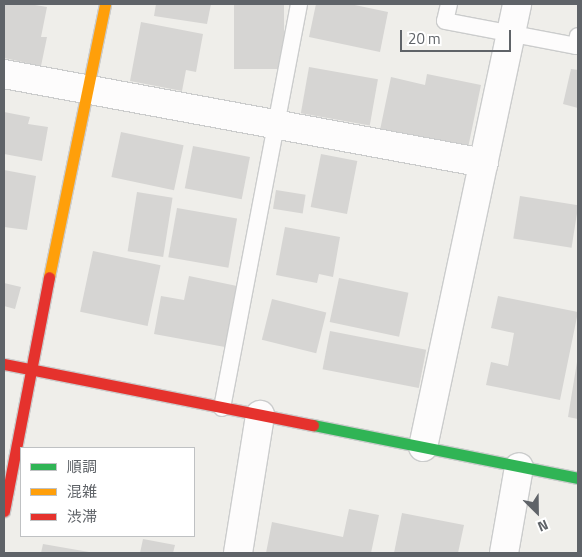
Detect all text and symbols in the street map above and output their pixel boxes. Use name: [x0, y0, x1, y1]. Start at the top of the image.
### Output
scale bar: [402, 20, 513, 52]
text: 20 m: [408, 27, 441, 50]
legend: [20, 447, 195, 537]
text: 順調: [67, 455, 97, 478]
text: 混雑: [67, 480, 97, 503]
north arrow: [512, 487, 562, 537]
text: 渋滞: [67, 505, 97, 528]
text: N: [534, 515, 552, 538]

